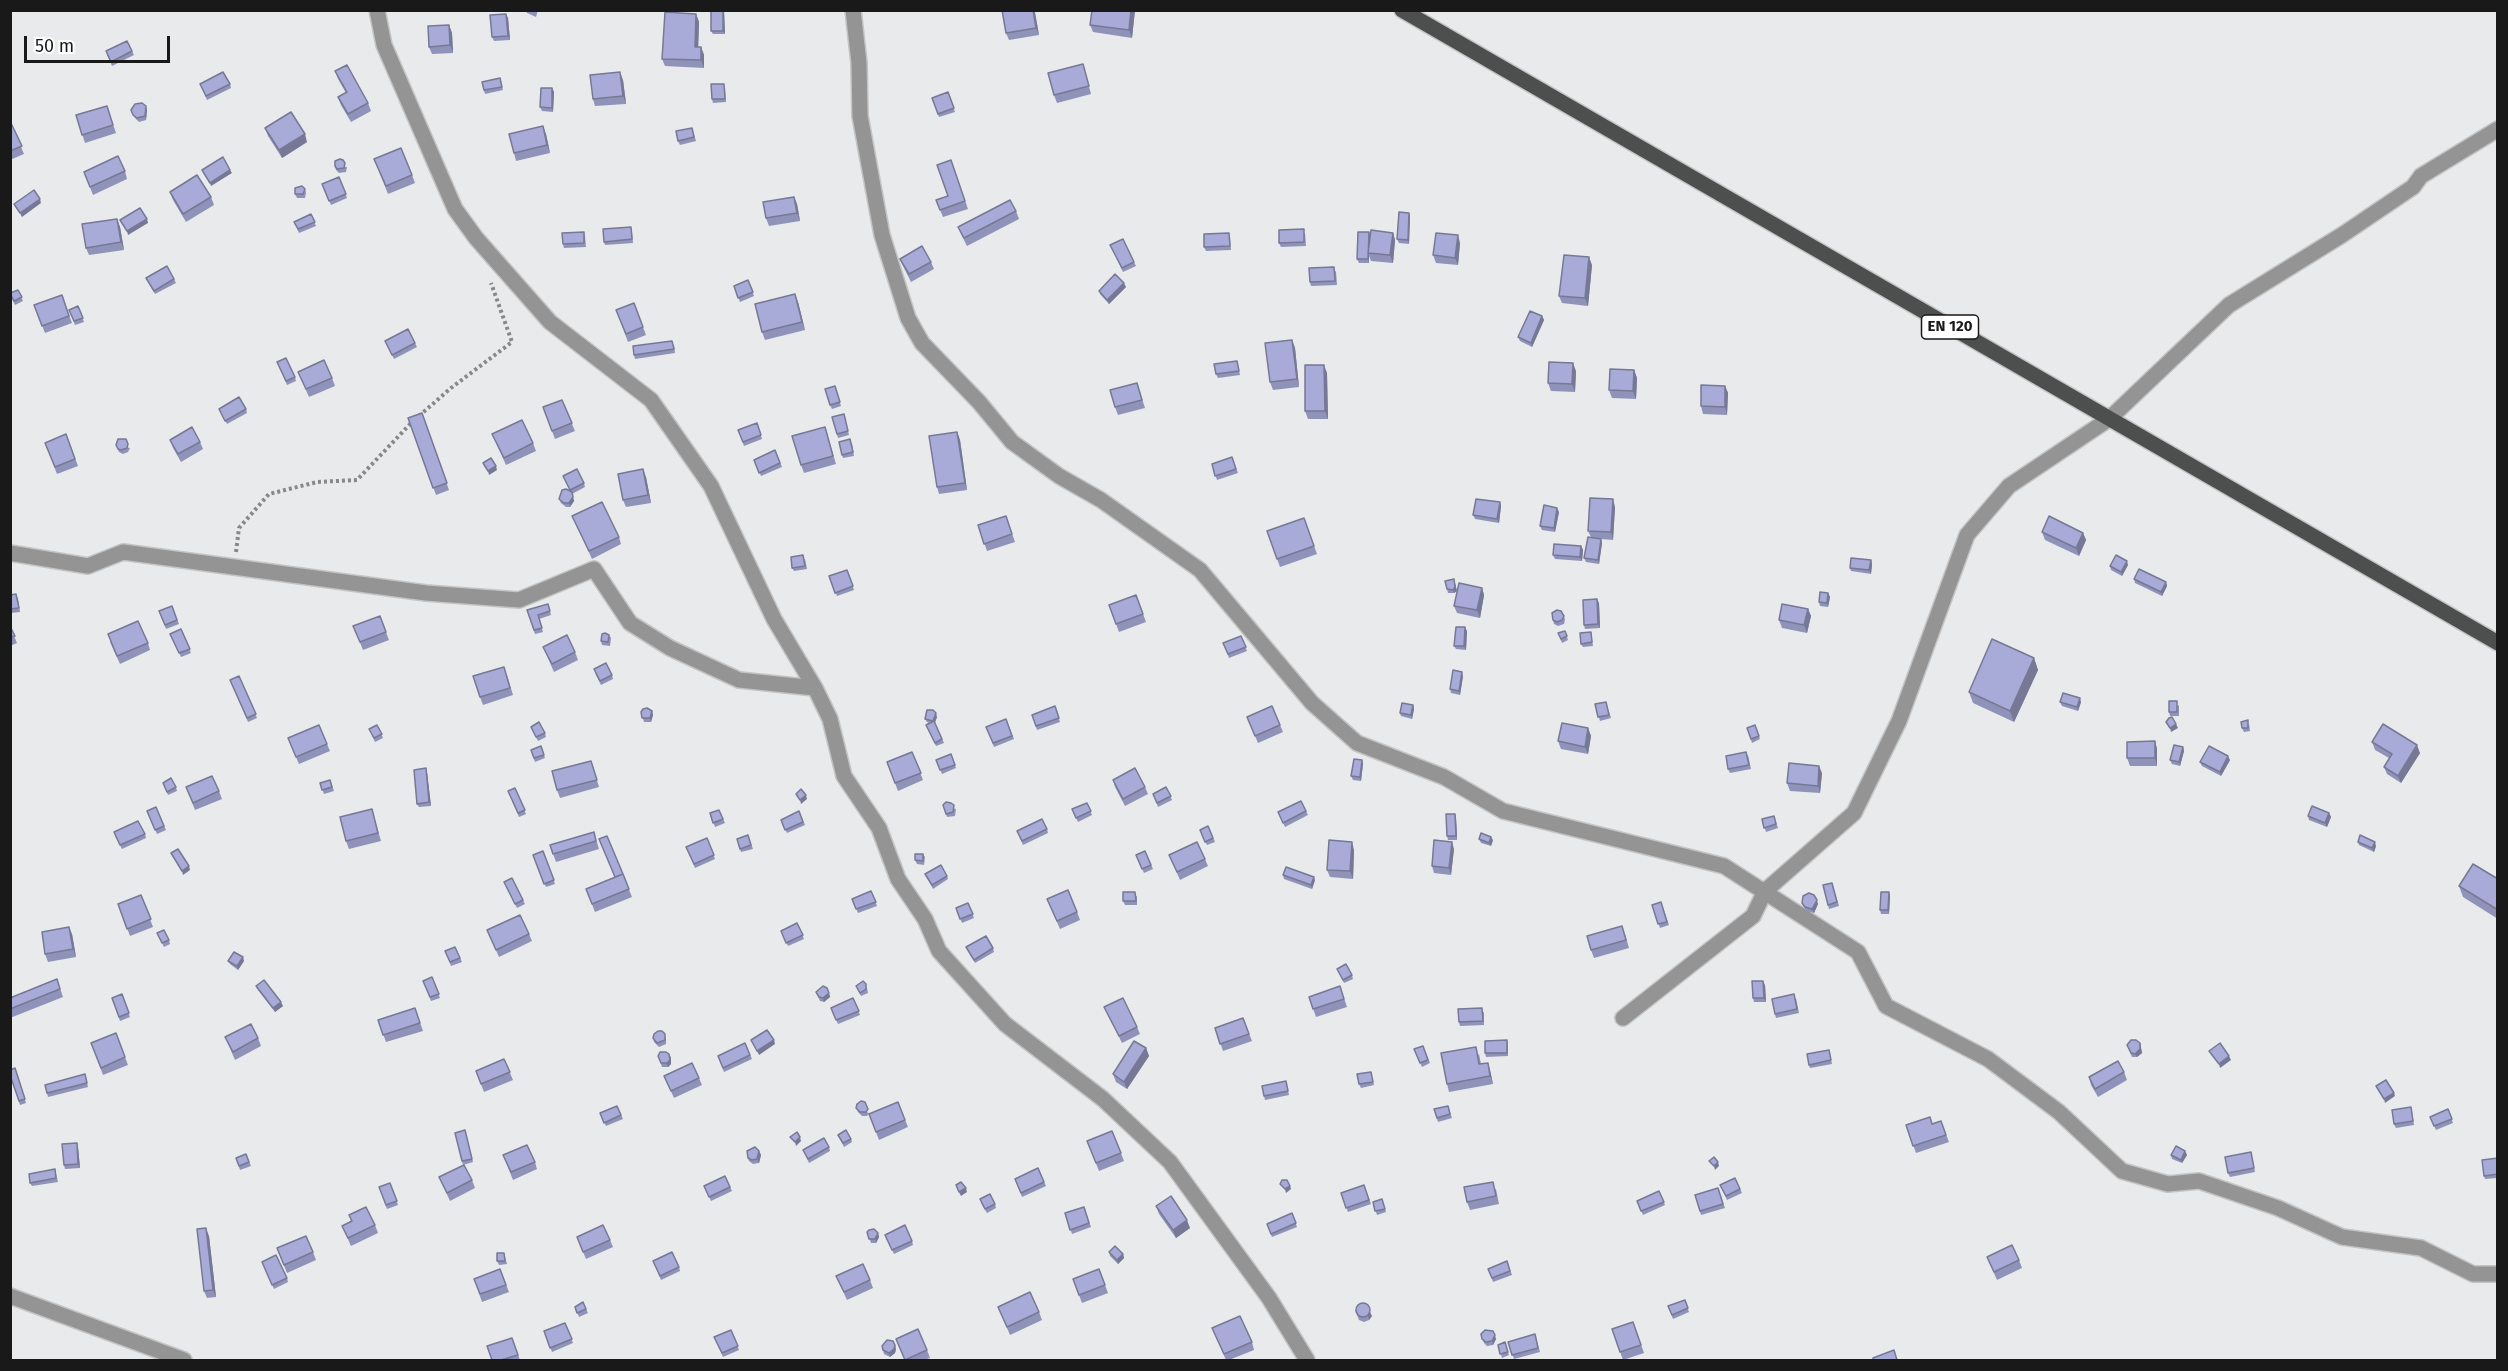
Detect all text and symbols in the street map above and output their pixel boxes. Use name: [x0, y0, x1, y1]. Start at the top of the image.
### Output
scale bar: [27, 24, 172, 62]
text: 50 m: [35, 35, 74, 57]
road number: EN 120: [1922, 315, 1978, 339]

